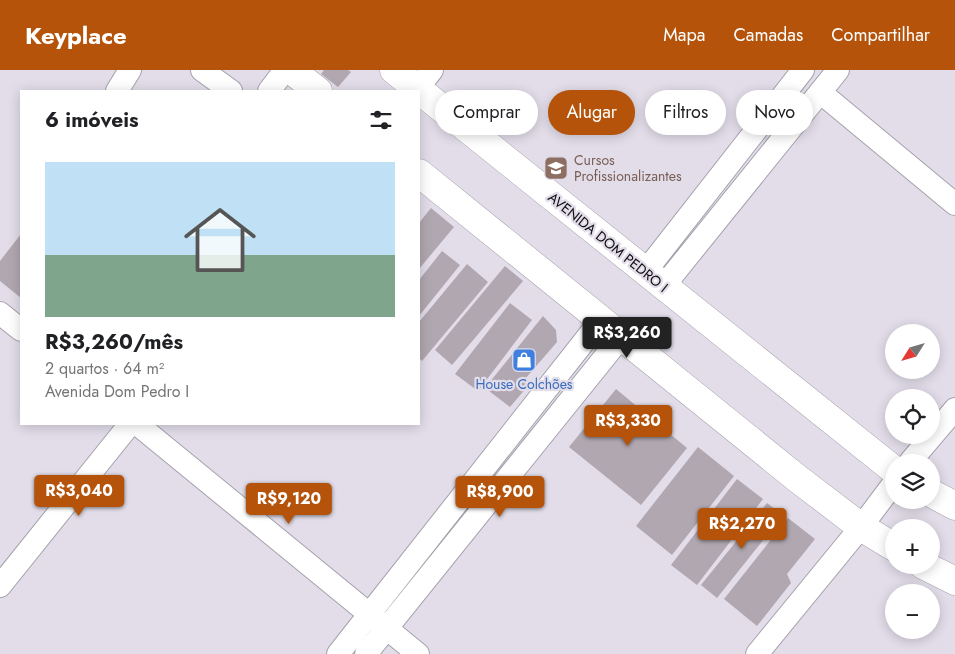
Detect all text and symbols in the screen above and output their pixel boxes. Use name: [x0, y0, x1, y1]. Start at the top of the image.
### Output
text: Keyplace: [25, 18, 127, 53]
text: Mapa: [663, 22, 705, 48]
text: Camadas: [733, 22, 803, 48]
text: Compartilhar: [831, 22, 930, 48]
chip: Comprar: [435, 90, 538, 135]
chip: Alugar: [548, 90, 635, 135]
chip: Filtros: [645, 90, 726, 135]
chip: Novo: [736, 90, 813, 135]
text: 6 imóveis: [45, 105, 139, 135]
icon: filters: [367, 106, 395, 134]
place label: Cursos Profissionalizantes: [574, 150, 682, 186]
school or university icon: Cursos Profissionalizantes: [543, 155, 569, 181]
street label: AVENIDA DOM PEDRO I: [544, 187, 672, 297]
icon: home: [175, 195, 265, 285]
pin: R$3,260: [581, 316, 673, 359]
text: R$3,260: [594, 321, 660, 344]
north arrow: [885, 324, 940, 379]
map controls: [885, 324, 940, 639]
text: R$3,260/mês: [45, 327, 183, 357]
shop icon: House Colchões: [511, 347, 537, 373]
text: 2 quartos · 64 m²: [45, 357, 164, 380]
place label: House Colchões: [475, 374, 573, 394]
text: Avenida Dom Pedro I: [45, 380, 189, 403]
button: locate: [885, 389, 940, 444]
pin: R$3,330: [582, 404, 674, 447]
text: R$3,330: [595, 409, 661, 432]
button: layers: [885, 454, 940, 509]
pin: R$3,040: [33, 474, 125, 517]
pin: R$8,900: [454, 476, 546, 518]
text: R$3,040: [45, 479, 113, 502]
text: R$8,900: [466, 480, 534, 503]
pin: R$9,120: [243, 482, 335, 525]
text: R$9,120: [257, 487, 321, 510]
pin: R$2,270: [696, 508, 788, 550]
text: R$2,270: [709, 512, 775, 535]
button: +: [885, 519, 940, 574]
button: −: [885, 584, 940, 639]

